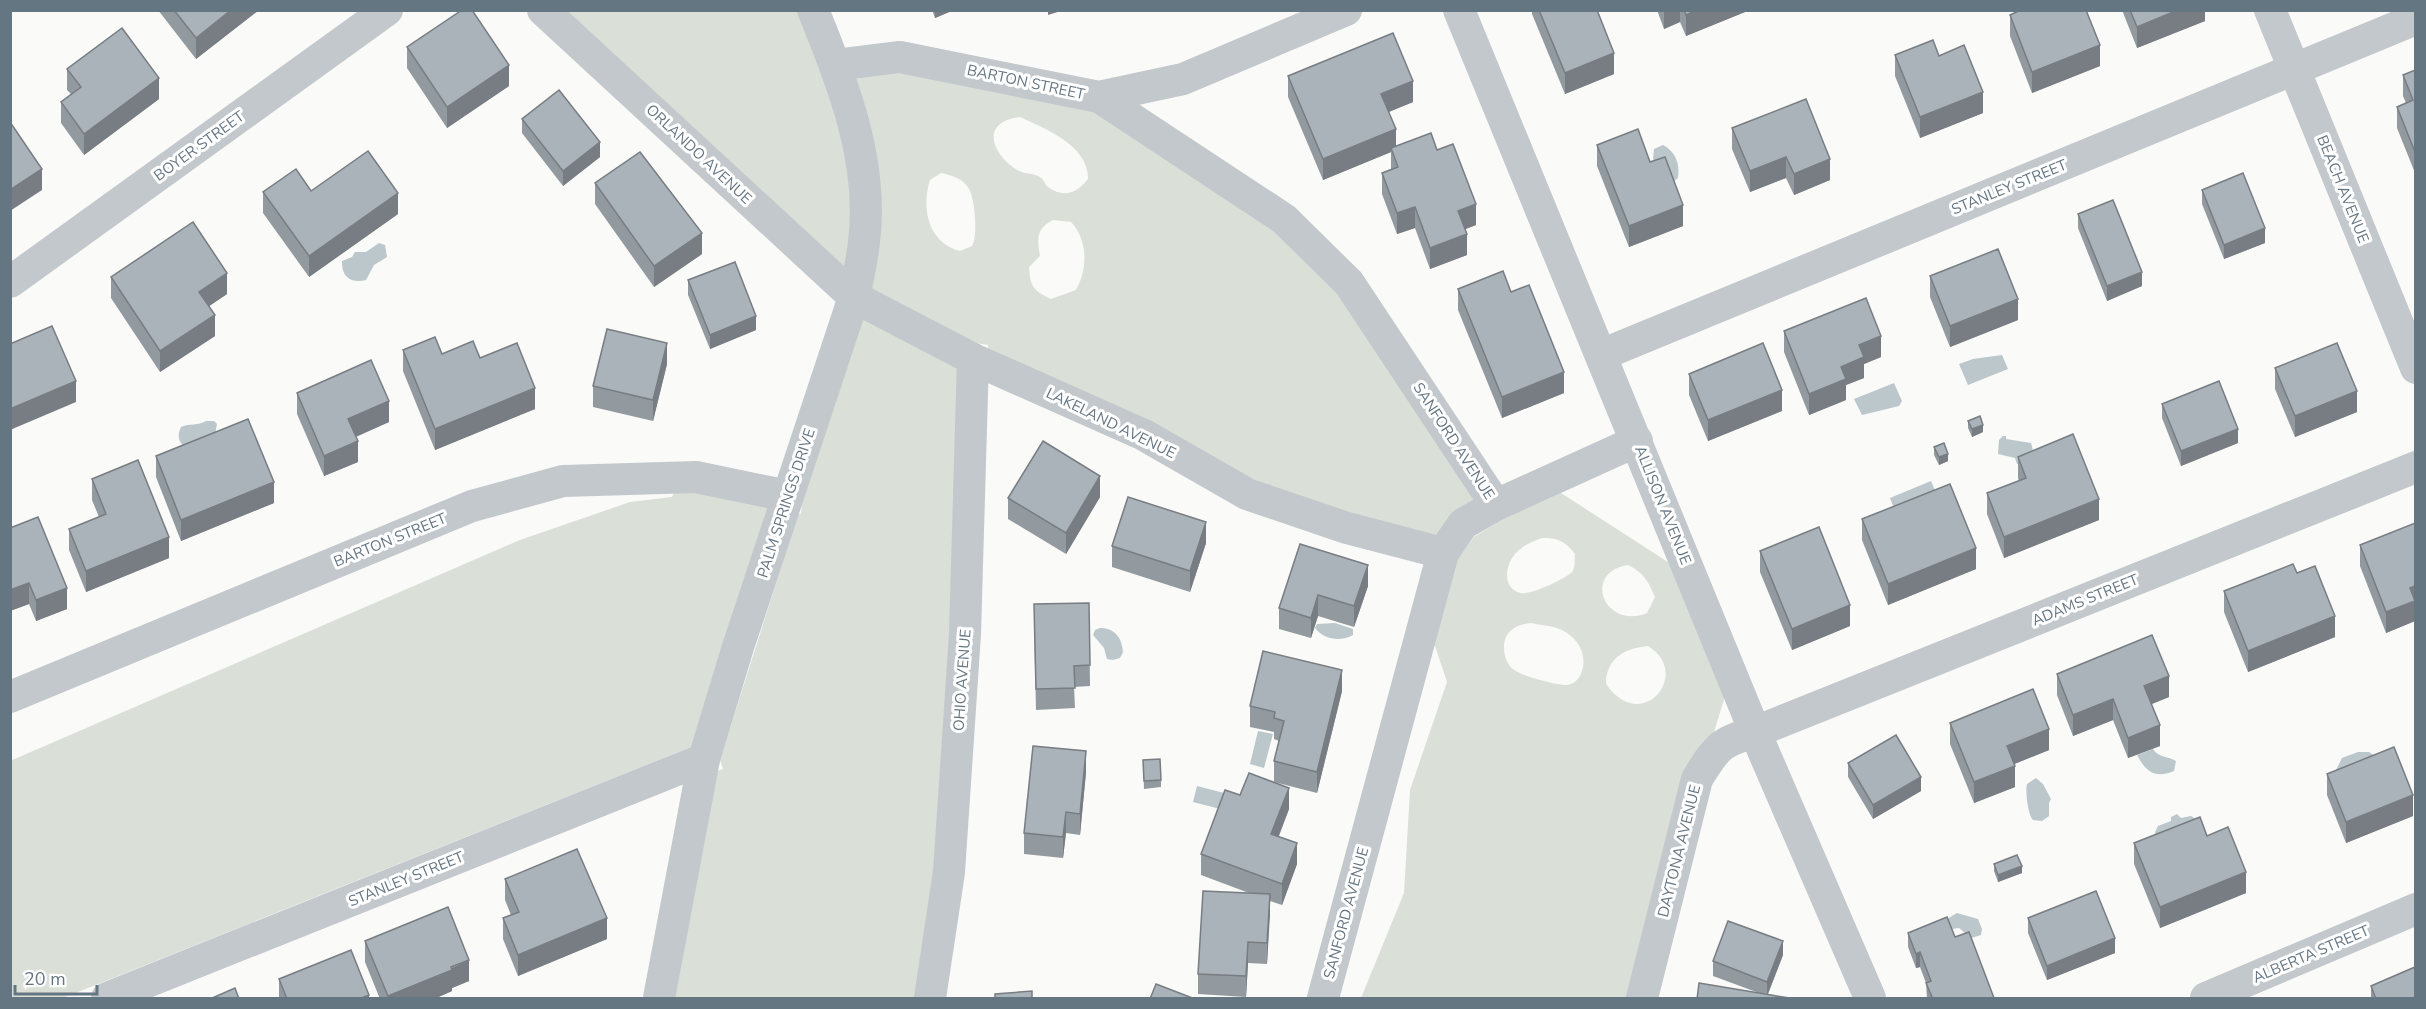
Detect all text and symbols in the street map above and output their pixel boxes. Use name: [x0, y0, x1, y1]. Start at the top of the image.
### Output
street label: BARTON STREET: [965, 60, 1087, 104]
street label: ORLANDO AVENUE: [642, 100, 756, 208]
street label: BOYER STREET: [150, 106, 248, 186]
street label: BEACH AVENUE: [2312, 132, 2374, 246]
street label: STANLEY STREET: [1948, 155, 2070, 219]
street label: SANFORD AVENUE: [1409, 379, 1499, 503]
street label: LAKELAND AVENUE: [1043, 383, 1179, 463]
street label: PALM SPRINGS DRIVE: [752, 426, 820, 580]
street label: ALLISON AVENUE: [1630, 443, 1696, 567]
street label: BARTON STREET: [331, 508, 449, 572]
street label: ADAMS STREET: [2029, 570, 2141, 630]
street label: OHIO AVENUE: [948, 628, 976, 732]
street label: DAYTONA AVENUE: [1653, 783, 1705, 919]
street label: SANFORD AVENUE: [1319, 845, 1373, 981]
street label: STANLEY STREET: [345, 847, 467, 911]
street label: ALBERTA STREET: [2250, 920, 2372, 988]
scale bar: [15, 958, 98, 996]
text: 20 m: [24, 967, 66, 991]

